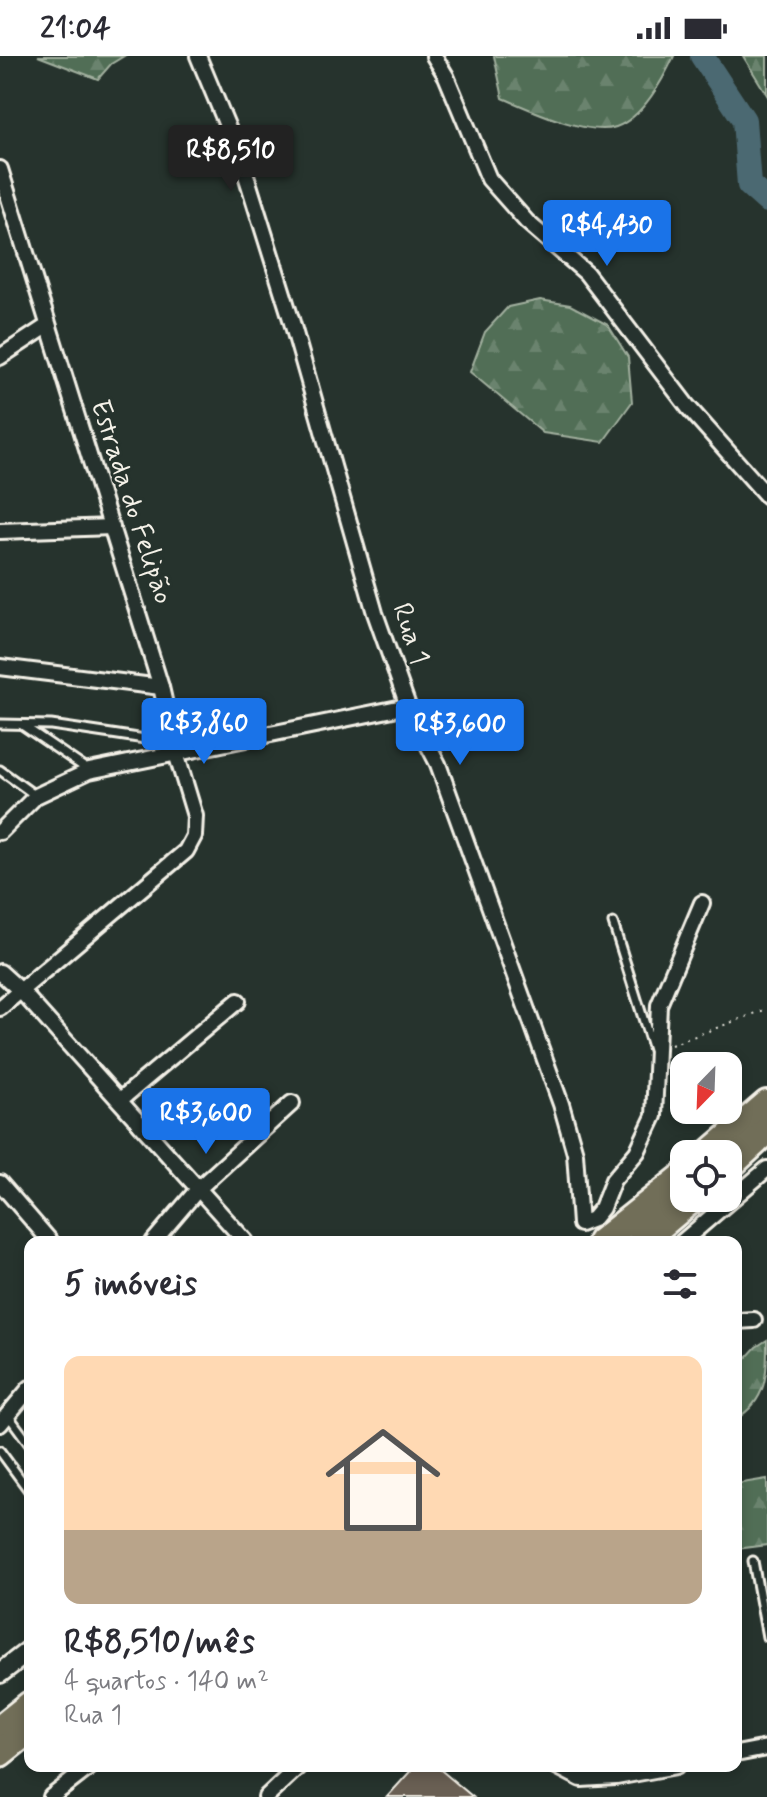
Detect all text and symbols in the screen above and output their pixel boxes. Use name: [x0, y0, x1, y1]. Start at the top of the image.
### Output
text: 21:04: [40, 9, 111, 48]
pin: R$8,510: [157, 125, 305, 193]
text: R$8,510: [186, 134, 276, 168]
pin: R$4,430: [533, 200, 681, 268]
text: R$4,430: [561, 209, 653, 243]
street label: Estrada do Felipão: [81, 395, 181, 609]
street label: Rua 1: [382, 598, 438, 670]
pin: R$3,860: [130, 698, 278, 766]
pin: R$3,600: [386, 699, 534, 767]
text: R$3,860: [160, 707, 248, 741]
text: R$3,600: [414, 708, 506, 742]
north arrow: [670, 1052, 742, 1124]
map controls: [670, 1052, 742, 1212]
pin: R$3,600: [132, 1088, 280, 1156]
text: R$3,600: [160, 1097, 252, 1131]
button: locate: [670, 1140, 742, 1212]
text: 5 imóveis: [64, 1262, 197, 1307]
icon: filters: [658, 1262, 702, 1306]
icon: home: [311, 1408, 455, 1552]
text: R$8,510/mês: [64, 1620, 255, 1665]
text: 4 quartos · 140 m²: [64, 1665, 269, 1699]
text: Rua 1: [64, 1699, 122, 1733]

